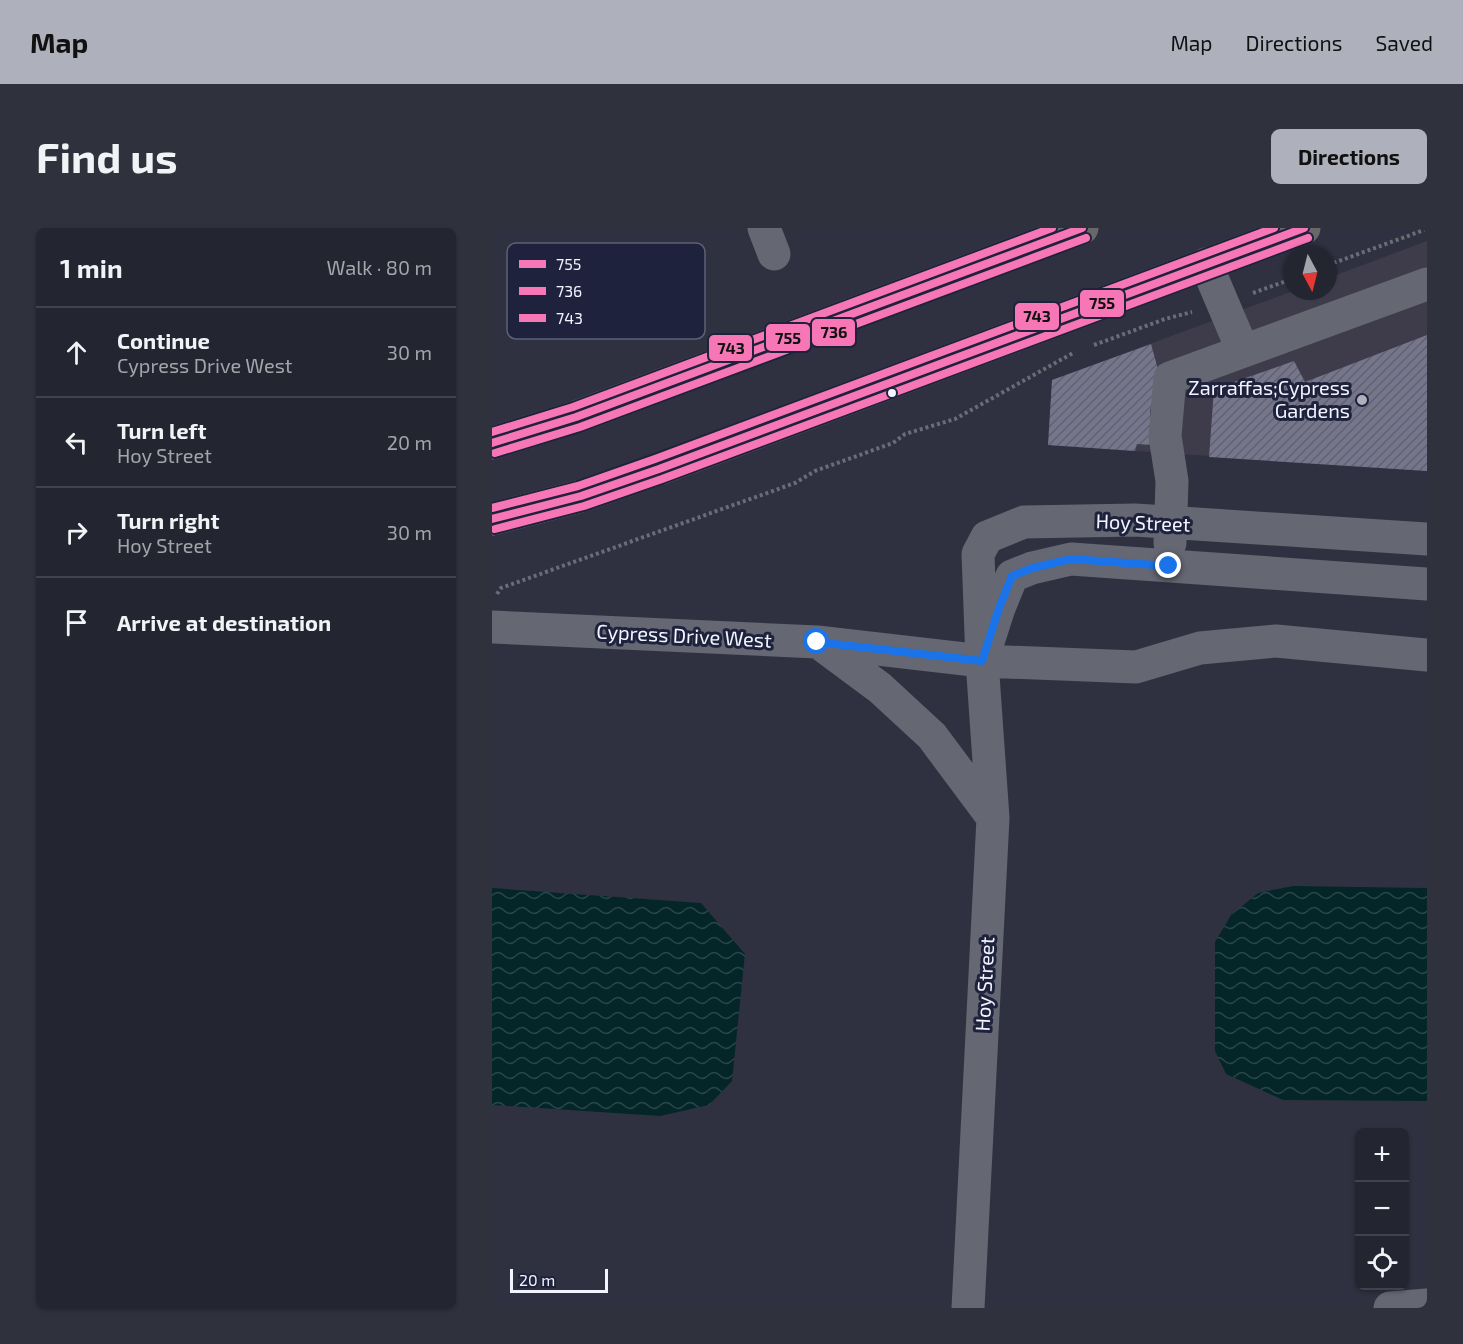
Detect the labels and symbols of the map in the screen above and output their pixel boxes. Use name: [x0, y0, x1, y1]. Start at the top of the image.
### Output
legend: [507, 243, 705, 339]
north arrow: [1283, 246, 1337, 300]
text: 755: [556, 254, 581, 273]
text: 736: [556, 281, 582, 300]
line badge: 755: [1079, 289, 1125, 318]
text: 755: [1089, 293, 1115, 312]
line badge: 743: [1014, 302, 1060, 331]
text: 743: [1023, 306, 1051, 325]
text: 743: [556, 308, 583, 327]
line badge: 736: [811, 318, 856, 347]
text: 736: [821, 322, 847, 341]
line badge: 755: [765, 323, 811, 352]
text: 755: [775, 328, 801, 347]
line badge: 743: [708, 334, 753, 362]
text: 743: [717, 338, 745, 357]
place label: Zarraffas;Cypress Gardens: [1188, 375, 1350, 422]
unlabelled marker: [886, 387, 898, 399]
marker: Zarraffas;Cypress Gardens: [1355, 393, 1369, 407]
street label: Hoy Street: [1095, 508, 1191, 536]
route end: [1155, 552, 1181, 578]
street label: Cypress Drive West: [596, 618, 773, 652]
route start: [803, 628, 829, 654]
street label: Hoy Street: [970, 936, 998, 1032]
scale bar: [510, 1266, 608, 1294]

